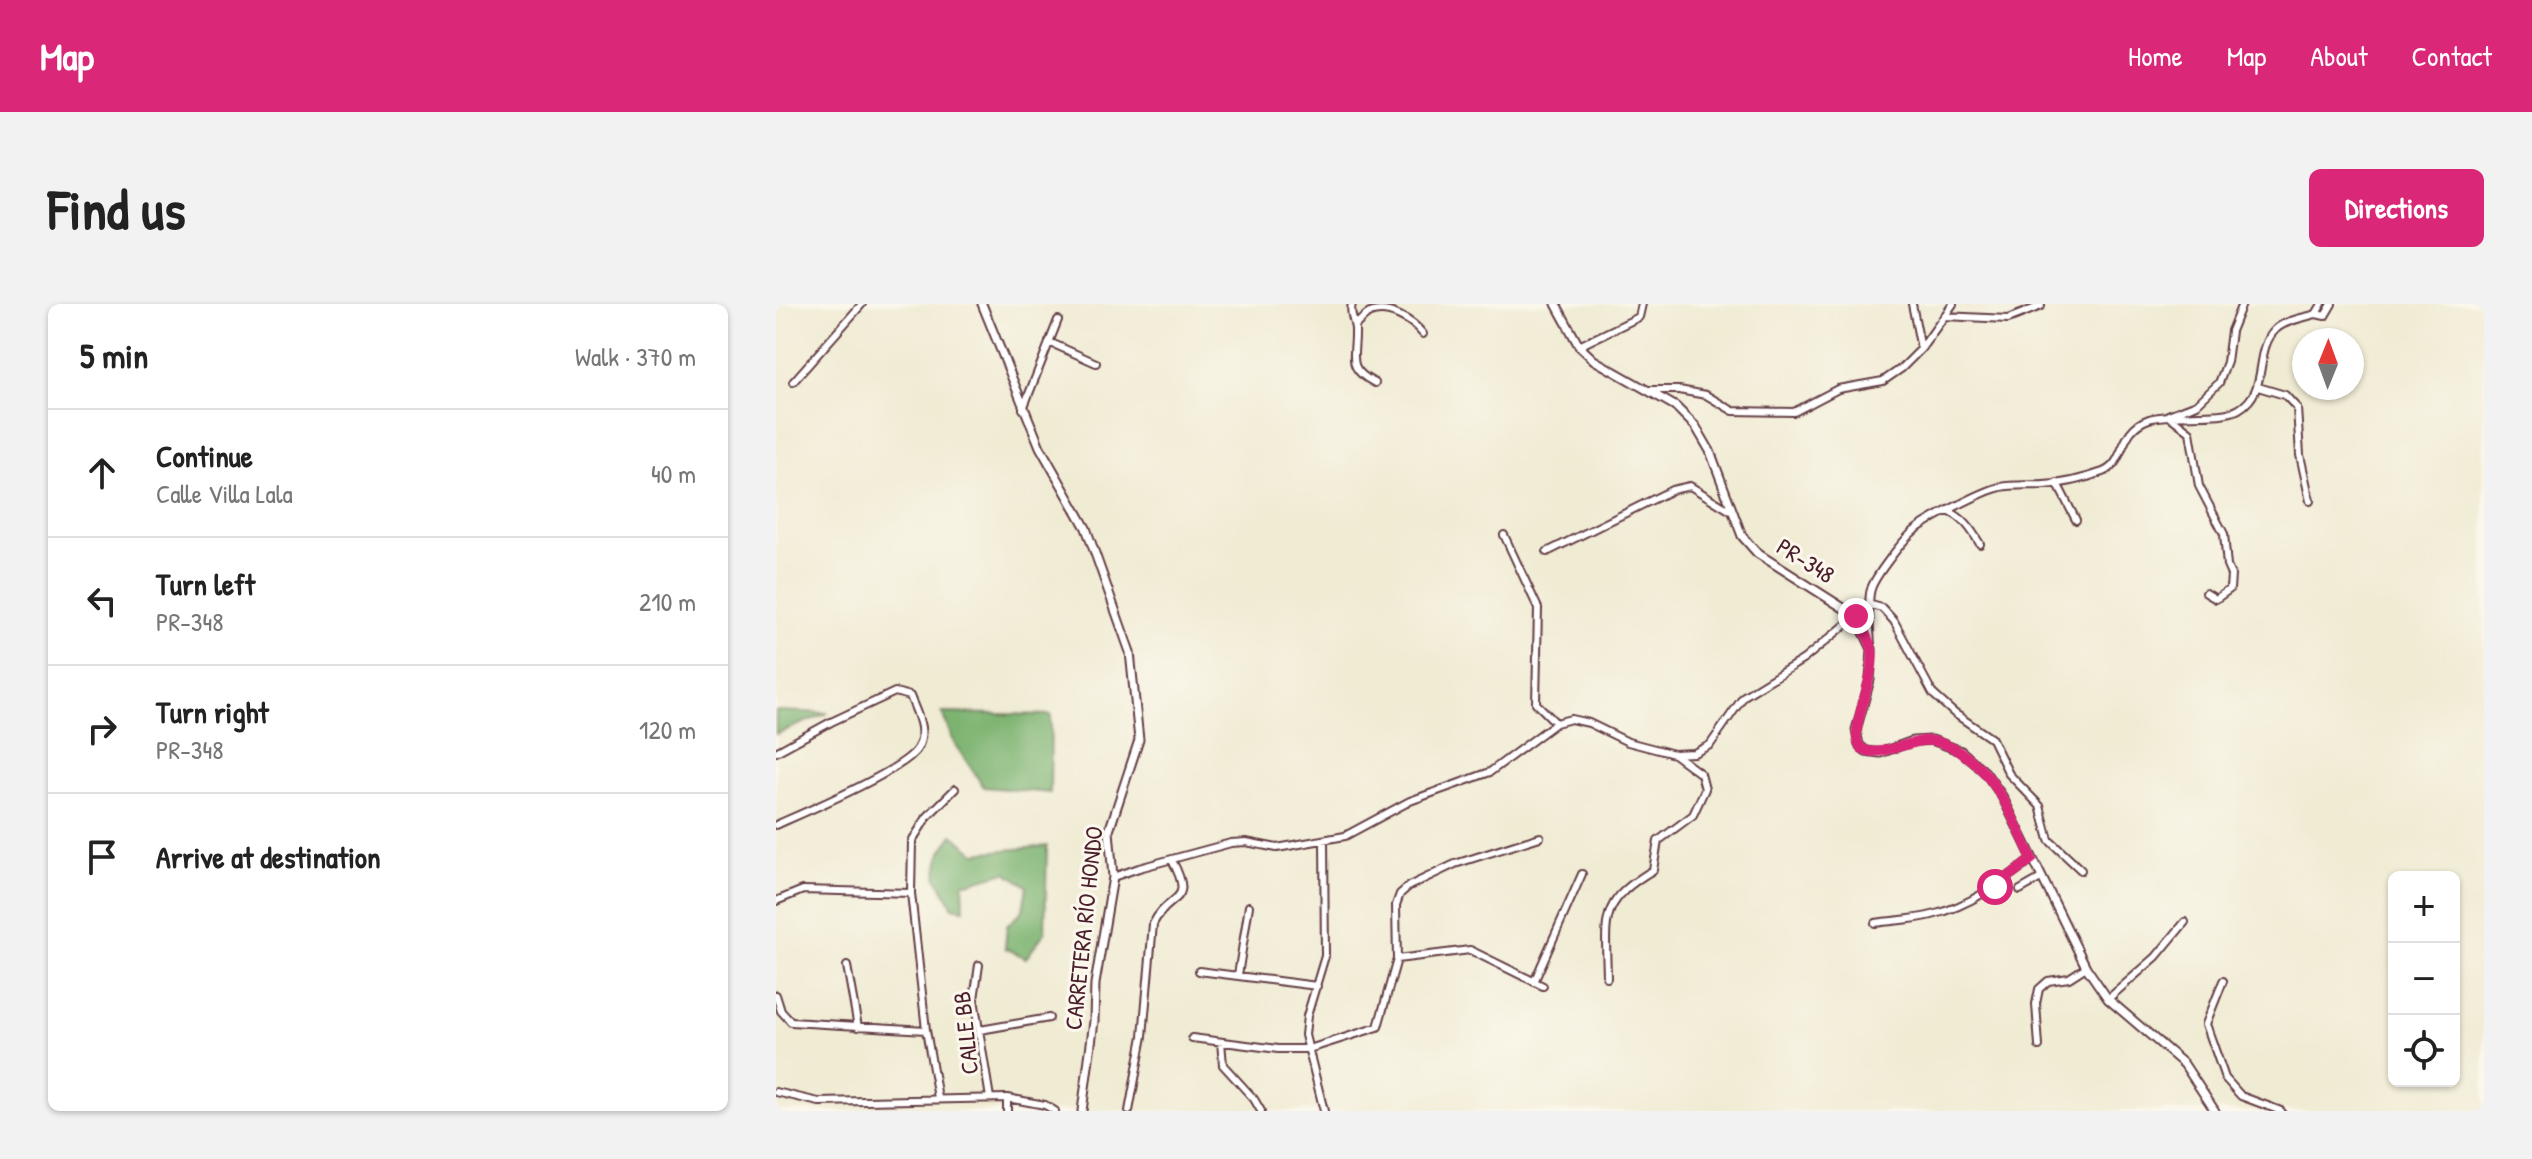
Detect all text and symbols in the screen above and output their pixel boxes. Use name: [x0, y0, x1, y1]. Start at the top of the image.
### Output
text: Map: [40, 30, 94, 82]
text: Home: [2128, 37, 2183, 75]
text: Map: [2227, 37, 2266, 75]
text: About: [2310, 37, 2368, 75]
text: Contact: [2412, 37, 2492, 75]
button: Directions: [2309, 169, 2484, 247]
text: Find us: [48, 171, 186, 246]
north arrow: [2292, 328, 2364, 400]
text: 5 min: [80, 333, 148, 379]
text: Walk · 370 m: [575, 339, 696, 374]
text: Continue: [156, 436, 253, 476]
icon: ahead: [80, 451, 124, 495]
text: 40 m: [651, 456, 696, 491]
text: Calle Villa Lala: [156, 476, 293, 511]
street label: PR-348: [1771, 530, 1841, 590]
text: Turn left: [156, 564, 255, 604]
icon: left: [80, 579, 124, 623]
text: 210 m: [639, 584, 696, 619]
route end: [1838, 598, 1874, 634]
text: PR-348: [156, 604, 223, 639]
text: Turn right: [156, 692, 269, 732]
icon: right: [80, 707, 124, 751]
text: 120 m: [639, 712, 696, 747]
text: PR-348: [156, 732, 223, 767]
street label: CARRETERA RÍO HONDO: [1056, 825, 1110, 1031]
icon: arrive: [80, 835, 124, 879]
text: Arrive at destination: [156, 837, 381, 877]
route start: [1977, 869, 2013, 905]
map controls: [2388, 871, 2460, 1087]
button: +: [2388, 871, 2460, 943]
button: −: [2388, 943, 2460, 1015]
street label: CALLE BB: [945, 990, 985, 1076]
button: locate: [2388, 1015, 2460, 1087]

